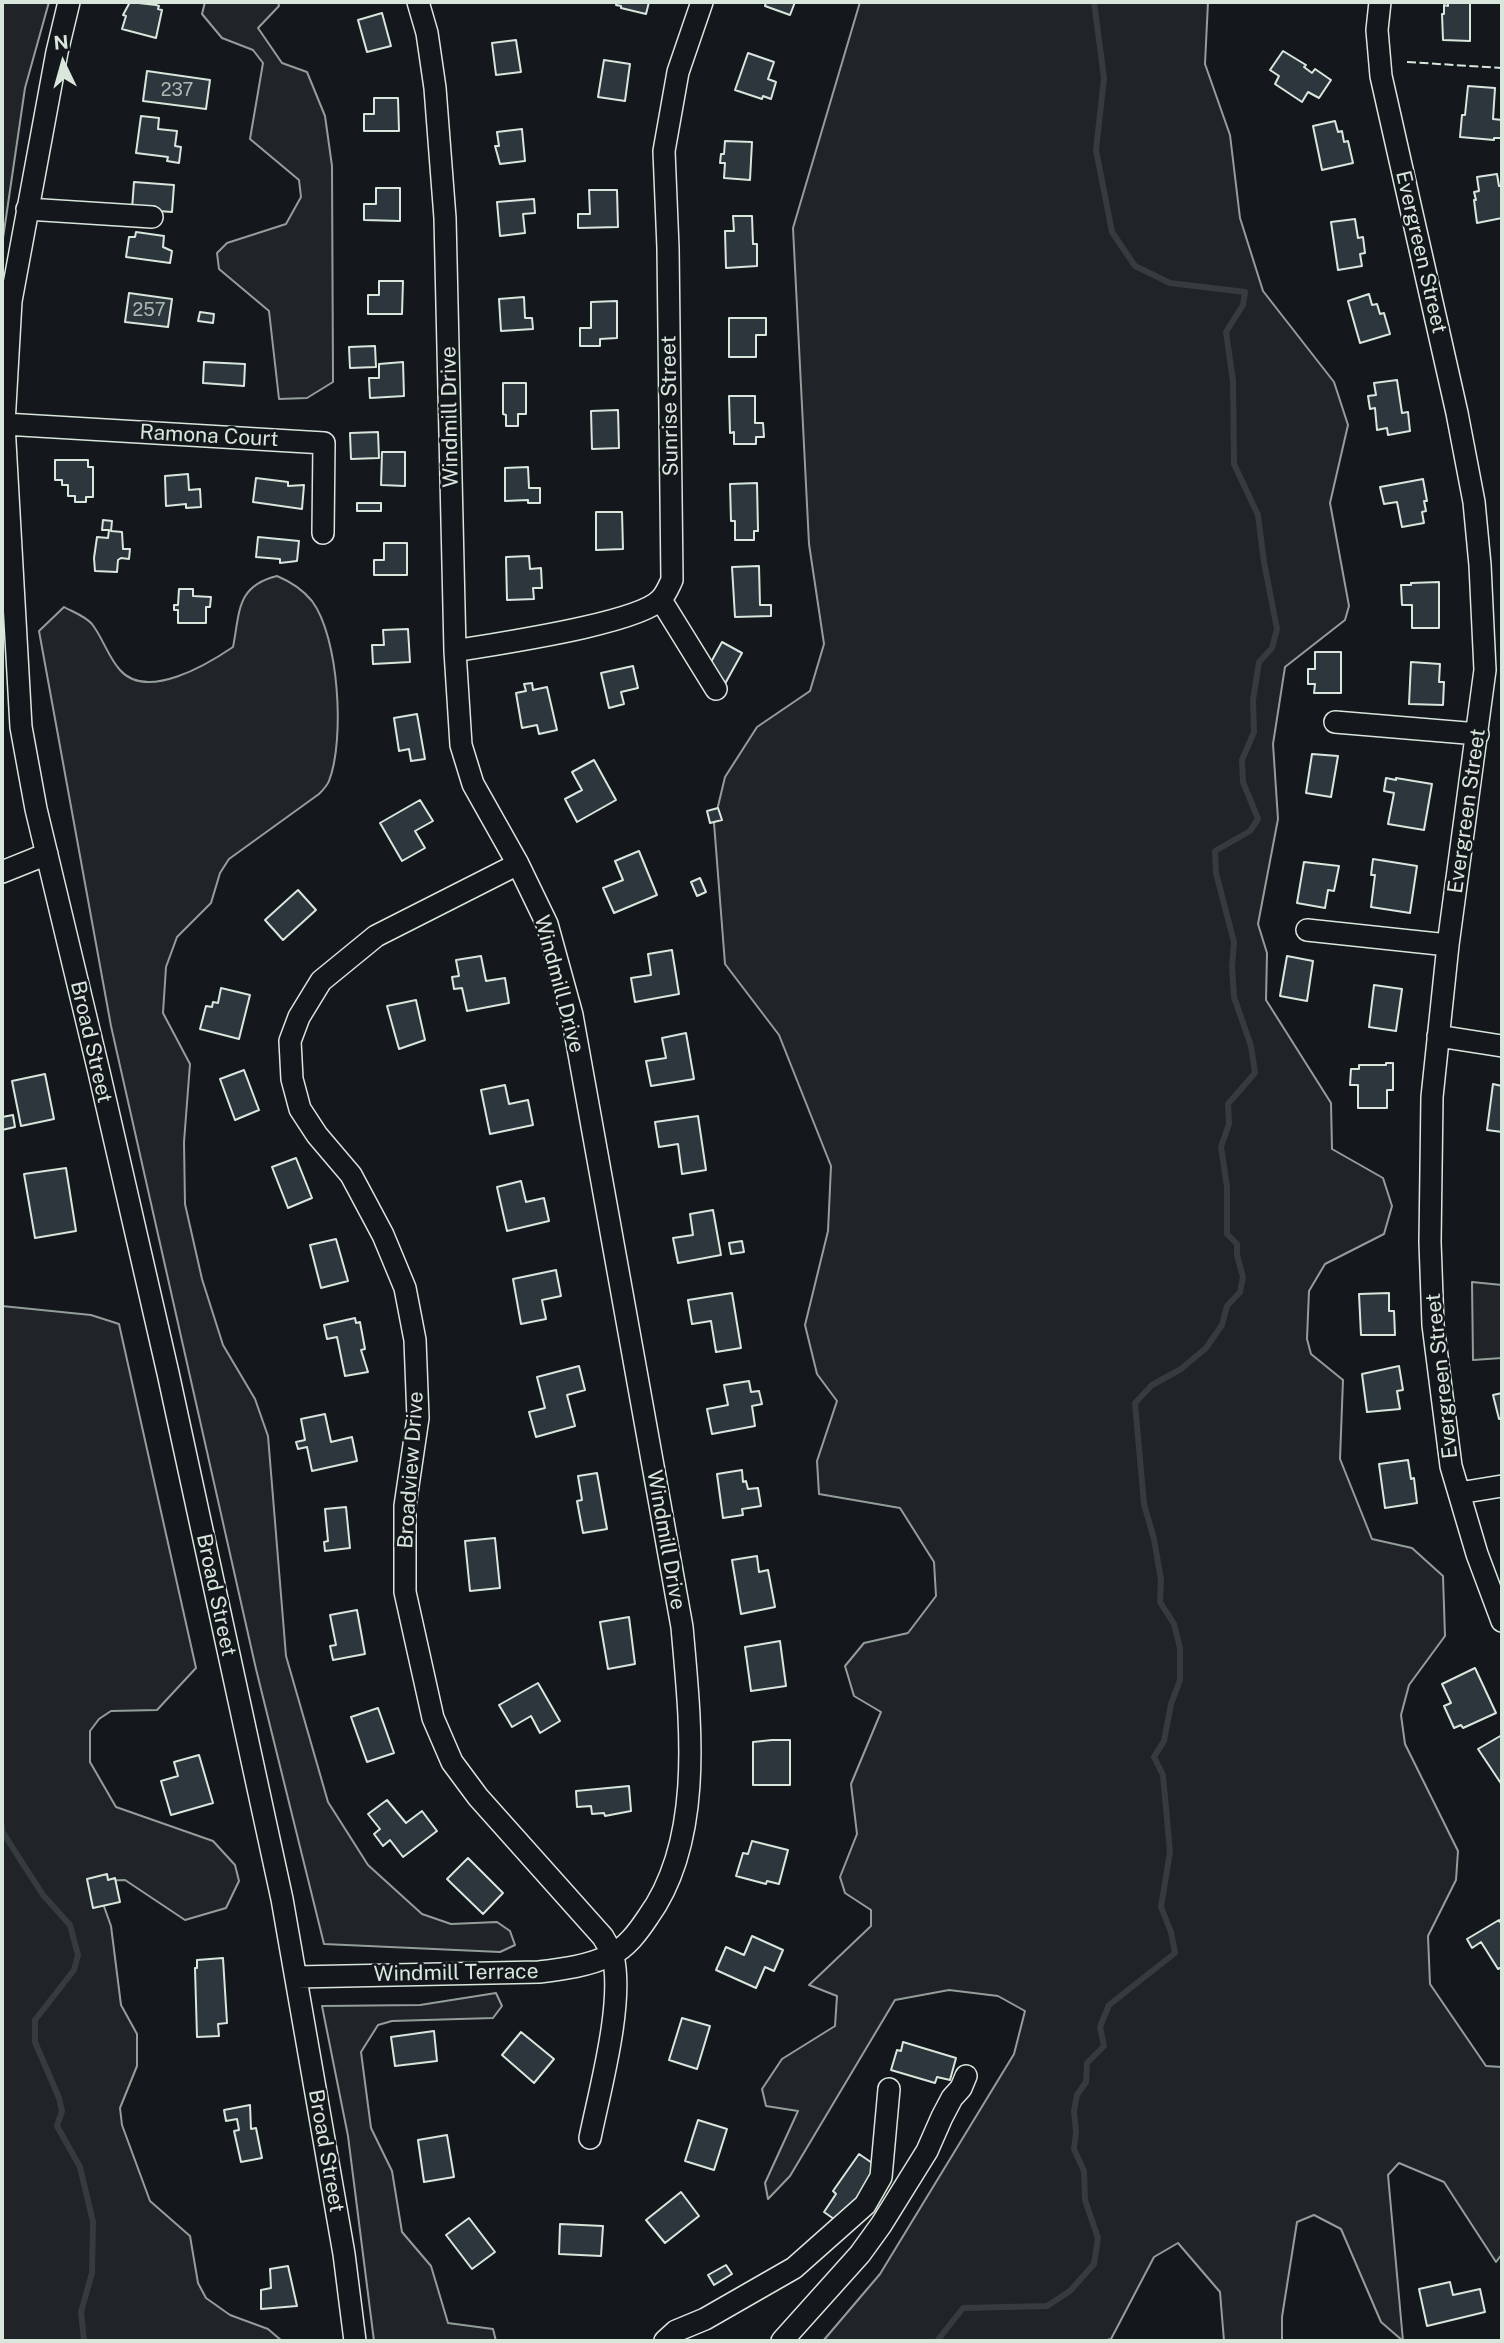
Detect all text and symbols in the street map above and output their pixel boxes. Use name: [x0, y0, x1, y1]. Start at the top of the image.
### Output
north arrow: [28, 28, 98, 98]
text: N: [53, 30, 70, 54]
house number: 237: [161, 79, 193, 101]
street label: Evergreen Street: [1390, 168, 1452, 336]
house number: 257: [132, 299, 166, 321]
street label: Sunrise Street: [656, 335, 684, 477]
street label: Windmill Drive: [436, 346, 464, 488]
street label: Ramona Court: [139, 420, 279, 452]
street label: Evergreen Street: [1443, 727, 1491, 895]
street label: Windmill Drive: [529, 912, 589, 1056]
street label: Broad Street: [65, 979, 117, 1105]
street label: Evergreen Street: [1421, 1292, 1463, 1460]
street label: Broadview Drive: [393, 1391, 429, 1549]
street label: Windmill Drive: [641, 1468, 691, 1612]
street label: Broad Street: [191, 1532, 241, 1658]
street label: Windmill Terrace: [373, 1959, 539, 1987]
street label: Broad Street: [303, 2088, 349, 2214]

